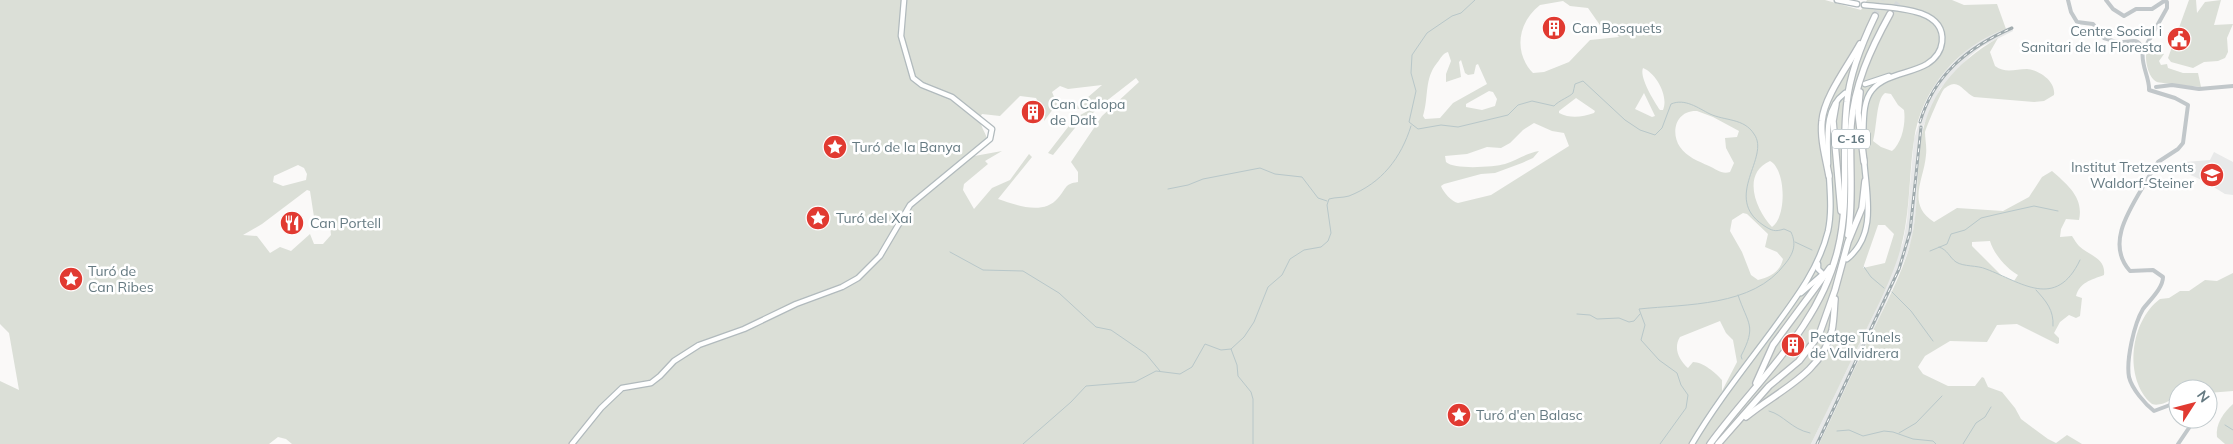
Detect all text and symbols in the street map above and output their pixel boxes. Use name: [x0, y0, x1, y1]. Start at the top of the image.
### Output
building icon: Can Bosquets: [1541, 15, 1567, 41]
place label: Can Bosquets: [1572, 19, 1662, 37]
place label: Centre Social i Sanitari de la Floresta: [2021, 22, 2162, 56]
public building icon: Centre Social i Sanitari de la Floresta: [2166, 26, 2192, 52]
place label: Can Calopa de Dalt: [1050, 95, 1125, 129]
building icon: Can Calopa de Dalt: [1020, 99, 1046, 125]
road number: C-16: [1832, 130, 1870, 148]
place icon: Turó de la Banya: [822, 134, 848, 160]
place label: Turó de la Banya: [852, 138, 961, 156]
place label: Institut Tretzevents Waldorf-Steiner: [2071, 158, 2195, 192]
school or university icon: Institut Tretzevents Waldorf-Steiner: [2199, 162, 2225, 188]
place icon: Turó del Xai: [805, 205, 831, 231]
place label: Turó del Xai: [836, 209, 912, 227]
restaurant icon: Can Portell: [279, 210, 305, 236]
place label: Can Portell: [310, 214, 381, 232]
place label: Turó de Can Ribes: [88, 262, 154, 296]
place icon: Turó de Can Ribes: [58, 266, 84, 292]
place label: Peatge Túnels de Vallvidrera: [1810, 328, 1901, 362]
building icon: Peatge Túnels de Vallvidrera: [1780, 332, 1806, 358]
north arrow: [2168, 379, 2218, 429]
text: N: [2193, 387, 2214, 406]
place icon: Turó d'en Balasc: [1446, 402, 1472, 428]
place label: Turó d'en Balasc: [1476, 406, 1583, 424]

